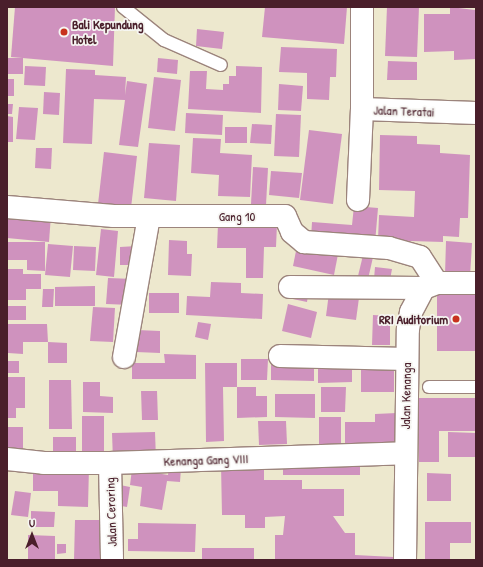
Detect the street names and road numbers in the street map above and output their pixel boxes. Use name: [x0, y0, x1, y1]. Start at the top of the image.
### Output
street label: Jalan Teratai: [373, 102, 435, 120]
street label: Gang 10: [219, 208, 255, 224]
street label: Jalan Kenanga: [398, 362, 414, 430]
street label: Kenanga Gang VIII: [163, 451, 249, 469]
street label: Jalan Ceroring: [102, 477, 120, 547]

